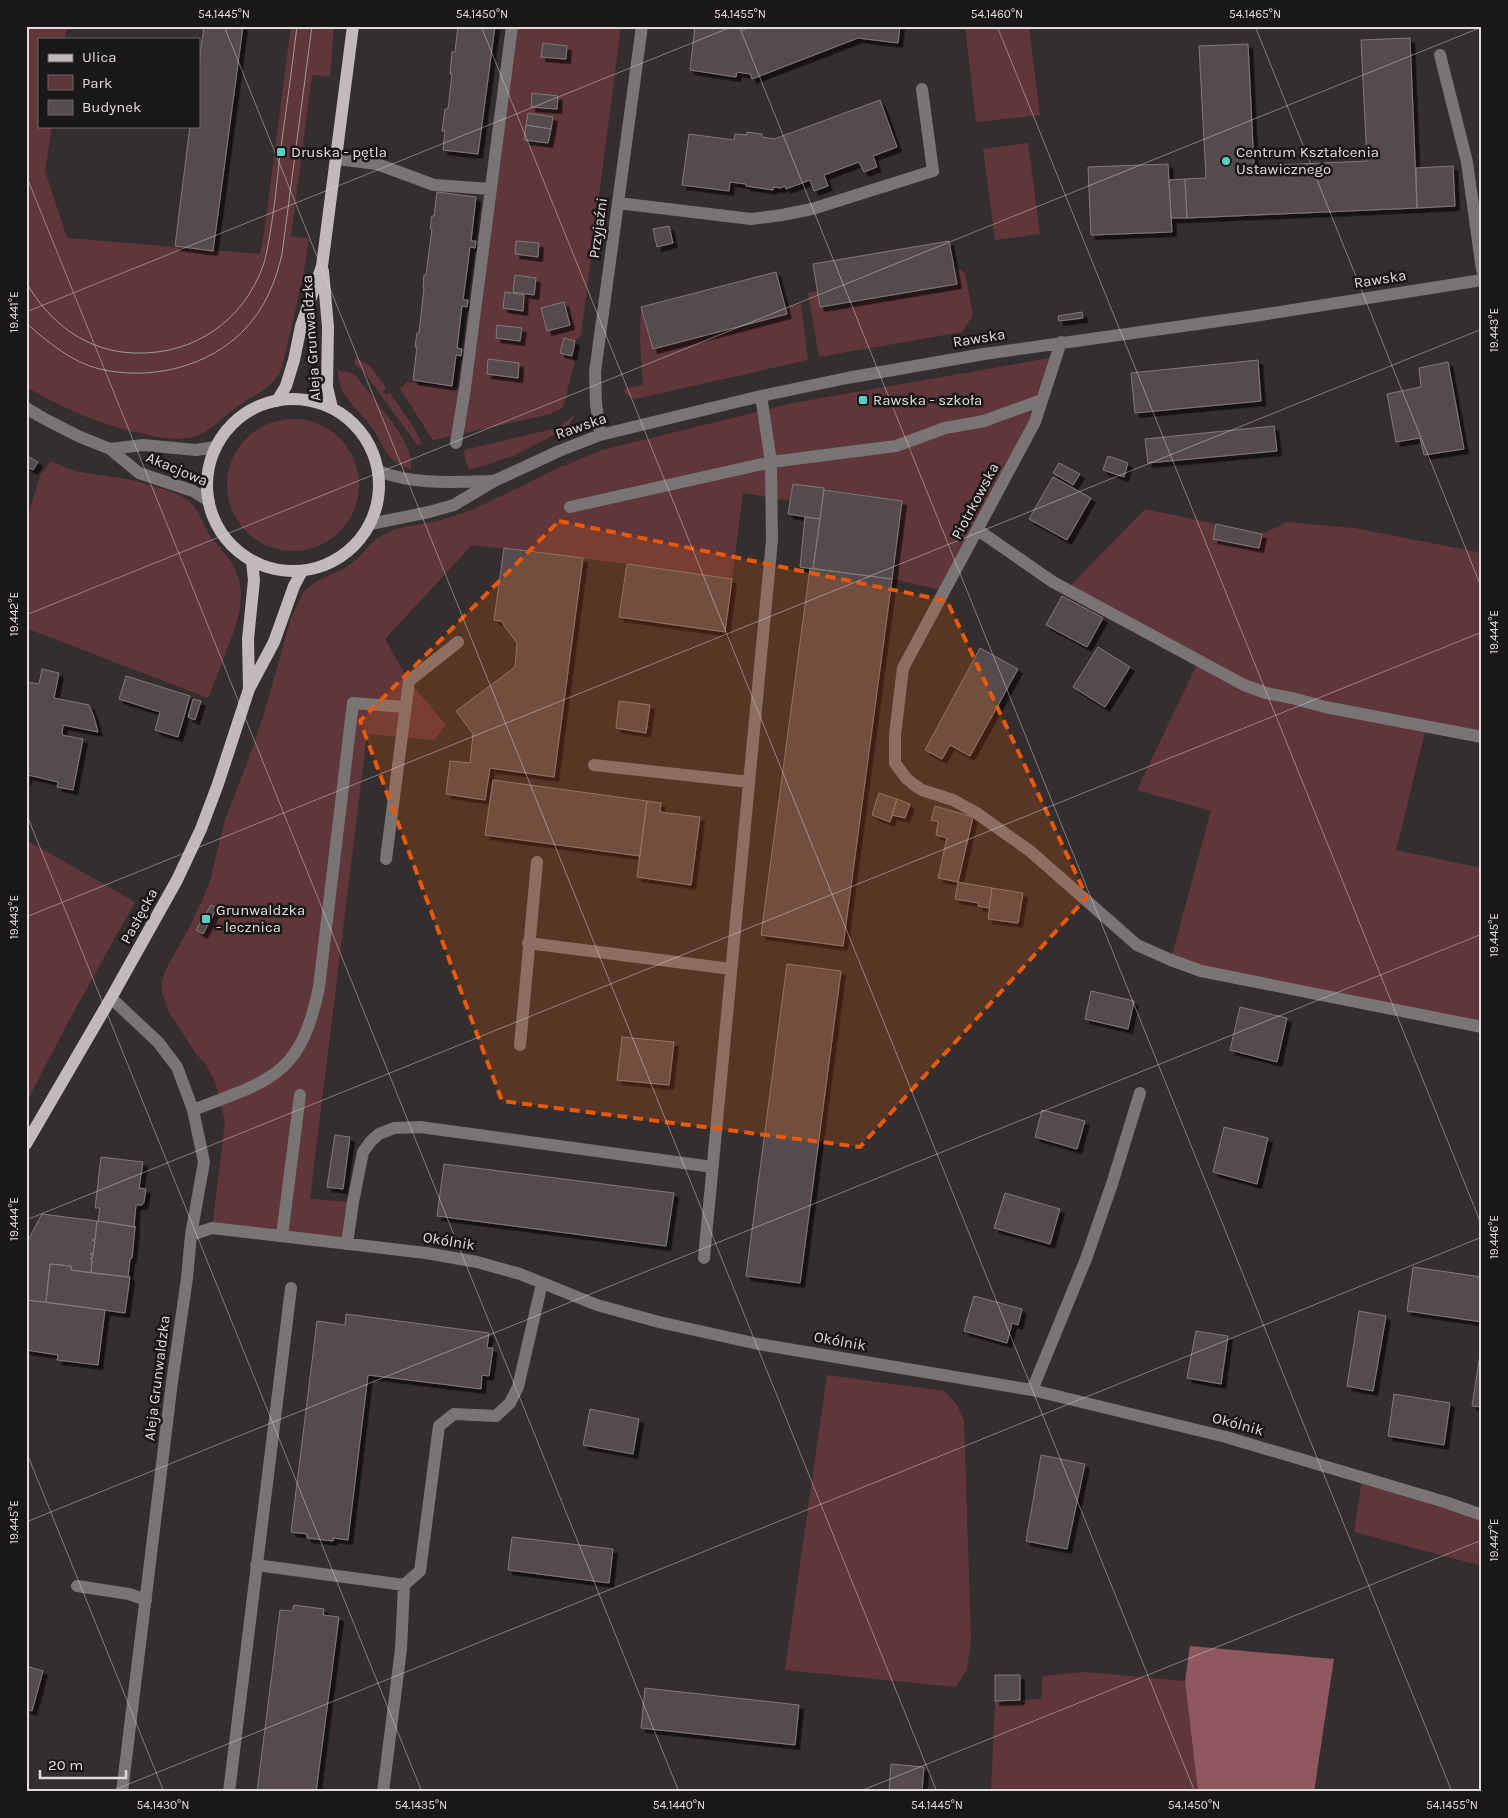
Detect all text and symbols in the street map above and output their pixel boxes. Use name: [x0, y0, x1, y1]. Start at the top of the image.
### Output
text: 54.1445°N: [198, 7, 250, 21]
text: 54.1450°N: [456, 7, 508, 21]
text: 54.1455°N: [714, 7, 766, 21]
text: 54.1460°N: [971, 7, 1023, 21]
text: 54.1465°N: [1229, 7, 1281, 21]
legend: [38, 38, 200, 128]
text: Ulica: [82, 48, 116, 66]
text: Park: [82, 74, 112, 92]
text: Budynek: [82, 98, 141, 116]
place label: Druska - pętla: [291, 143, 387, 161]
place label: Centrum Kształcenia Ustawicznego: [1236, 143, 1379, 178]
marker: Druska - pętla: [275, 146, 287, 158]
marker: Centrum Kształcenia Ustawicznego: [1220, 155, 1232, 167]
street label: Przyjaźni: [585, 196, 611, 260]
street label: Rawska: [1352, 266, 1408, 292]
street label: Aleja Grunwaldzka: [298, 274, 324, 402]
text: 19.441°E: [7, 291, 21, 333]
text: 19.443°E: [1487, 308, 1501, 352]
street label: Rawska: [951, 325, 1007, 351]
place label: Rawska - szkoła: [873, 391, 982, 409]
marker: Rawska - szkoła: [857, 394, 869, 406]
street label: Rawska: [553, 409, 609, 443]
street label: Akacjowa: [144, 448, 210, 490]
street label: Piotrkowska: [947, 460, 1003, 542]
text: 19.442°E: [7, 592, 21, 636]
text: 19.444°E: [1487, 610, 1501, 654]
street label: Pasłęcka: [116, 885, 162, 947]
text: 19.443°E: [7, 895, 21, 939]
place label: Grunwaldzka - lecznica: [216, 901, 305, 936]
marker: Grunwaldzka - lecznica: [200, 913, 212, 925]
text: 19.445°E: [1487, 913, 1501, 957]
text: 19.444°E: [7, 1197, 21, 1241]
text: 19.446°E: [1487, 1215, 1501, 1259]
street label: Okólnik: [422, 1228, 476, 1254]
street label: Aleja Grunwaldzka: [140, 1314, 174, 1442]
street label: Okólnik: [813, 1328, 867, 1354]
street label: Okólnik: [1210, 1409, 1266, 1439]
text: 19.445°E: [7, 1500, 21, 1544]
text: 19.447°E: [1487, 1519, 1501, 1561]
scale bar: [40, 1748, 126, 1780]
text: 20 m: [48, 1756, 83, 1774]
text: 54.1430°N: [137, 1798, 189, 1812]
text: 54.1435°N: [395, 1798, 447, 1812]
text: 54.1440°N: [653, 1798, 705, 1812]
text: 54.1445°N: [911, 1798, 963, 1812]
text: 54.1450°N: [1168, 1798, 1220, 1812]
text: 54.1455°N: [1426, 1798, 1478, 1812]

